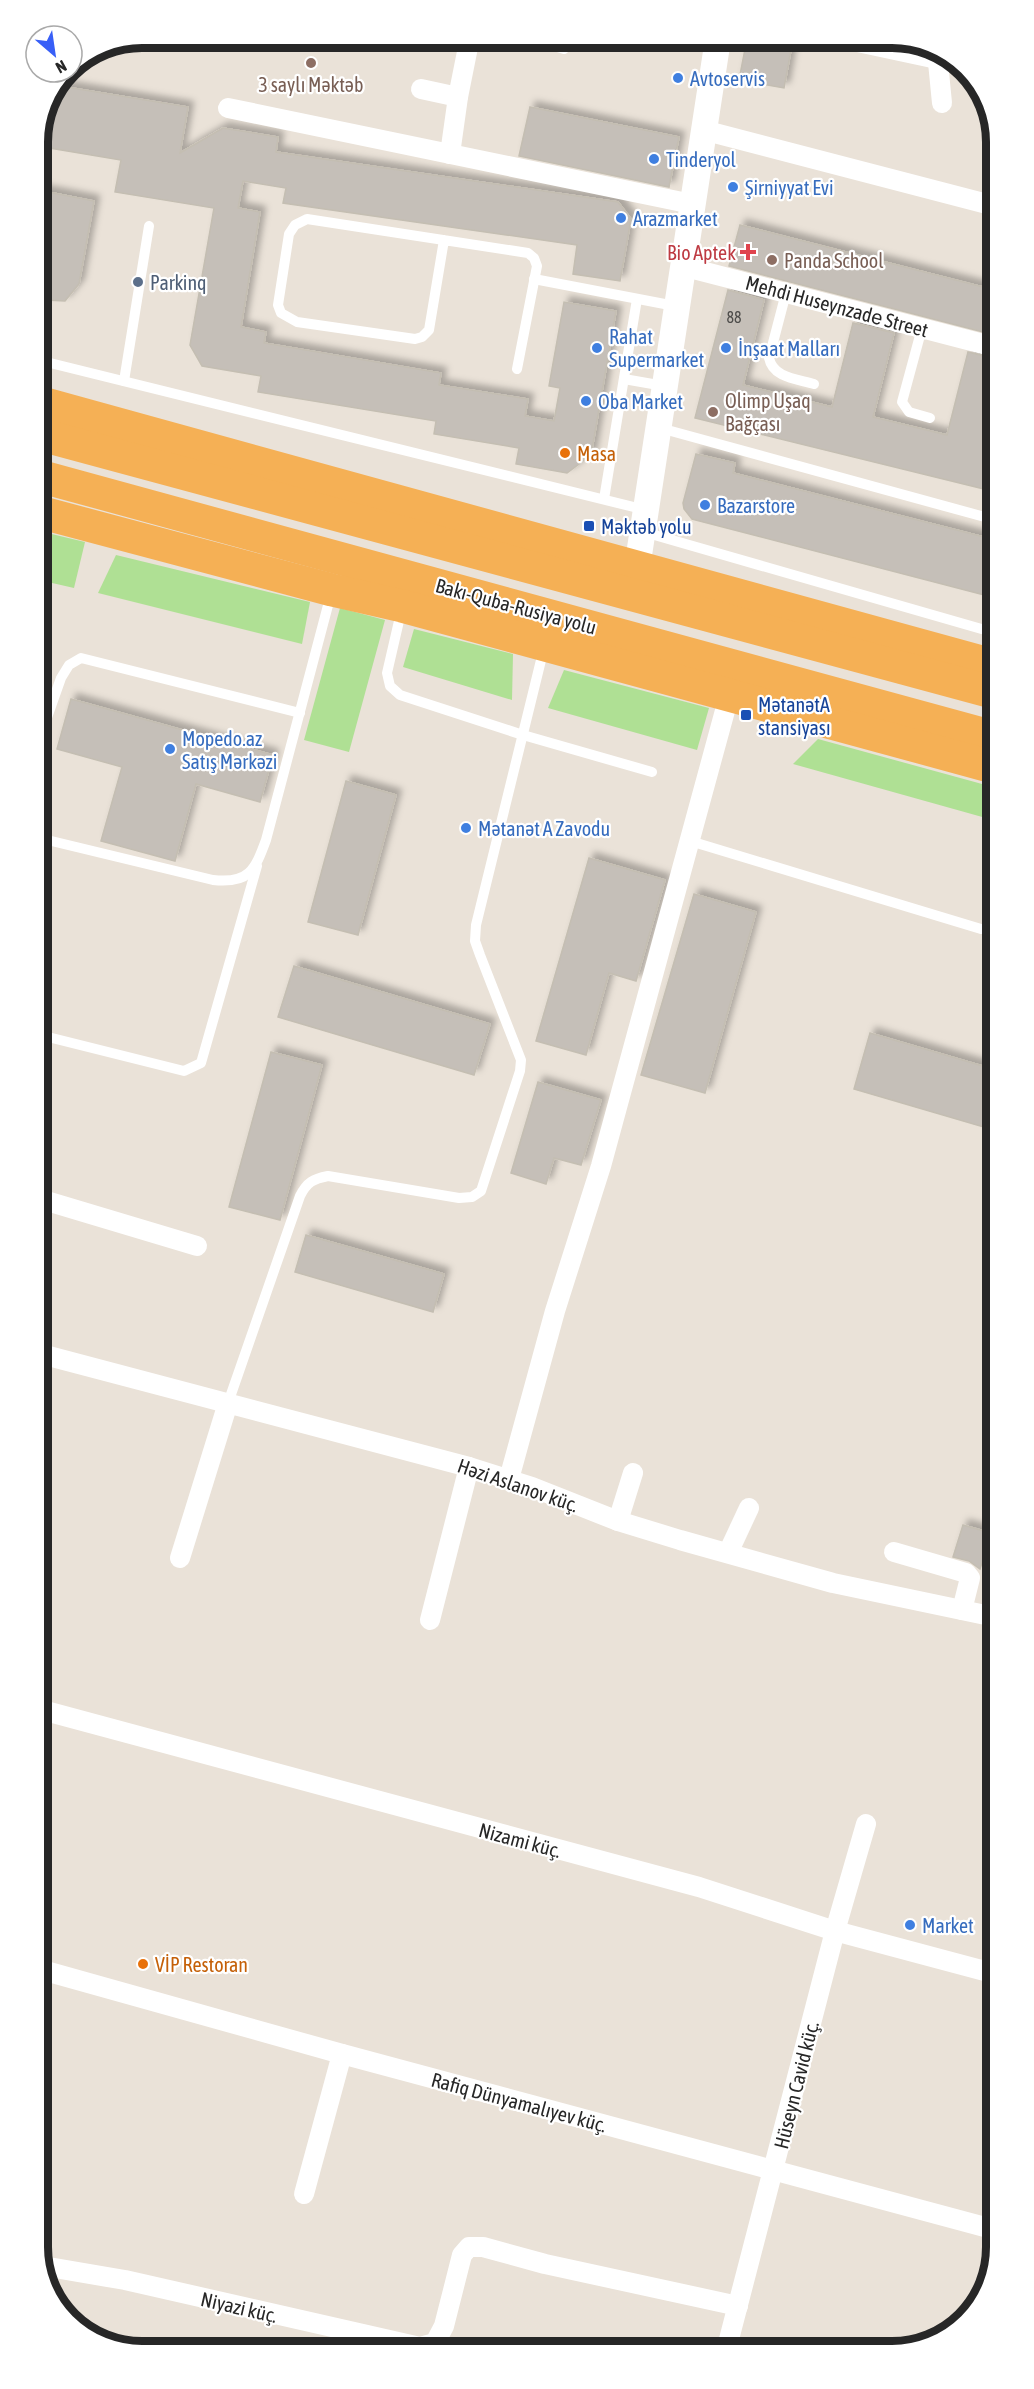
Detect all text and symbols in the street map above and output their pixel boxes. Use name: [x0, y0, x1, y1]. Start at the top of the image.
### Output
north arrow: [24, 24, 84, 84]
marker: 3 saylı Məktəb: [304, 56, 318, 70]
text: N: [53, 57, 70, 77]
place label: Avtoservis: [690, 67, 765, 90]
marker: Avtoservis: [671, 71, 685, 85]
place label: 3 saylı Məktəb: [259, 73, 363, 96]
place label: Tinderyol: [666, 148, 737, 171]
marker: Tinderyol: [647, 152, 661, 166]
place label: Şirniyyat Evi: [745, 176, 834, 199]
marker: Şirniyyat Evi: [726, 180, 740, 194]
place label: Arazmarket: [633, 207, 718, 230]
marker: Arazmarket: [614, 211, 628, 225]
place label: Bio Aptek: [667, 241, 736, 264]
marker: Bio Aptek: [741, 245, 755, 259]
place label: Panda School: [784, 249, 884, 272]
marker: Panda School: [765, 253, 779, 267]
place label: Parkinq: [150, 271, 207, 294]
street label: Mehdi Huseynzadе Street: [743, 271, 931, 341]
marker: Parkinq: [131, 275, 145, 289]
house number: 88: [726, 308, 742, 326]
place label: Rahat Supermarket: [609, 325, 705, 371]
place label: İnşaat Malları: [738, 337, 840, 360]
marker: Rahat Supermarket: [590, 341, 604, 355]
marker: İnşaat Malları: [719, 341, 733, 355]
place label: Olimp Uşaq Bağçası: [725, 389, 811, 435]
place label: Oba Market: [598, 390, 683, 413]
marker: Oba Market: [579, 394, 593, 408]
marker: Olimp Uşaq Bağçası: [706, 405, 720, 419]
place label: Masa: [577, 442, 616, 465]
marker: Masa: [558, 446, 572, 460]
place label: Bazarstore: [717, 494, 795, 517]
marker: Bazarstore: [698, 498, 712, 512]
place label: Məktəb yolu: [601, 515, 692, 538]
marker: Məktəb yolu: [582, 519, 596, 533]
street label: Bakı-Quba-Rusiya yolu: [433, 573, 599, 639]
place label: MətanətA stansiyası: [758, 693, 830, 739]
marker: MətanətA stansiyası: [739, 708, 753, 722]
place label: Mopedo.az Satış Mərkəzi: [182, 727, 277, 773]
marker: Mopedo.az Satış Mərkəzi: [163, 742, 177, 756]
place label: Mətanət A Zavodu: [478, 817, 610, 840]
marker: Mətanət A Zavodu: [459, 821, 473, 835]
street label: Həzi Aslanov küç.: [455, 1454, 581, 1516]
street label: Nizami küç.: [476, 1818, 564, 1862]
place label: Market: [922, 1914, 974, 1937]
marker: Market: [903, 1918, 917, 1932]
place label: VİP Restoran: [155, 1953, 248, 1976]
marker: VİP Restoran: [136, 1957, 150, 1971]
street label: Hüseyn Cavid küç.: [769, 2019, 823, 2151]
street label: Rafiq Dünyamalıyev küç.: [429, 2068, 609, 2136]
street label: Niyazi küç.: [199, 2287, 279, 2327]

